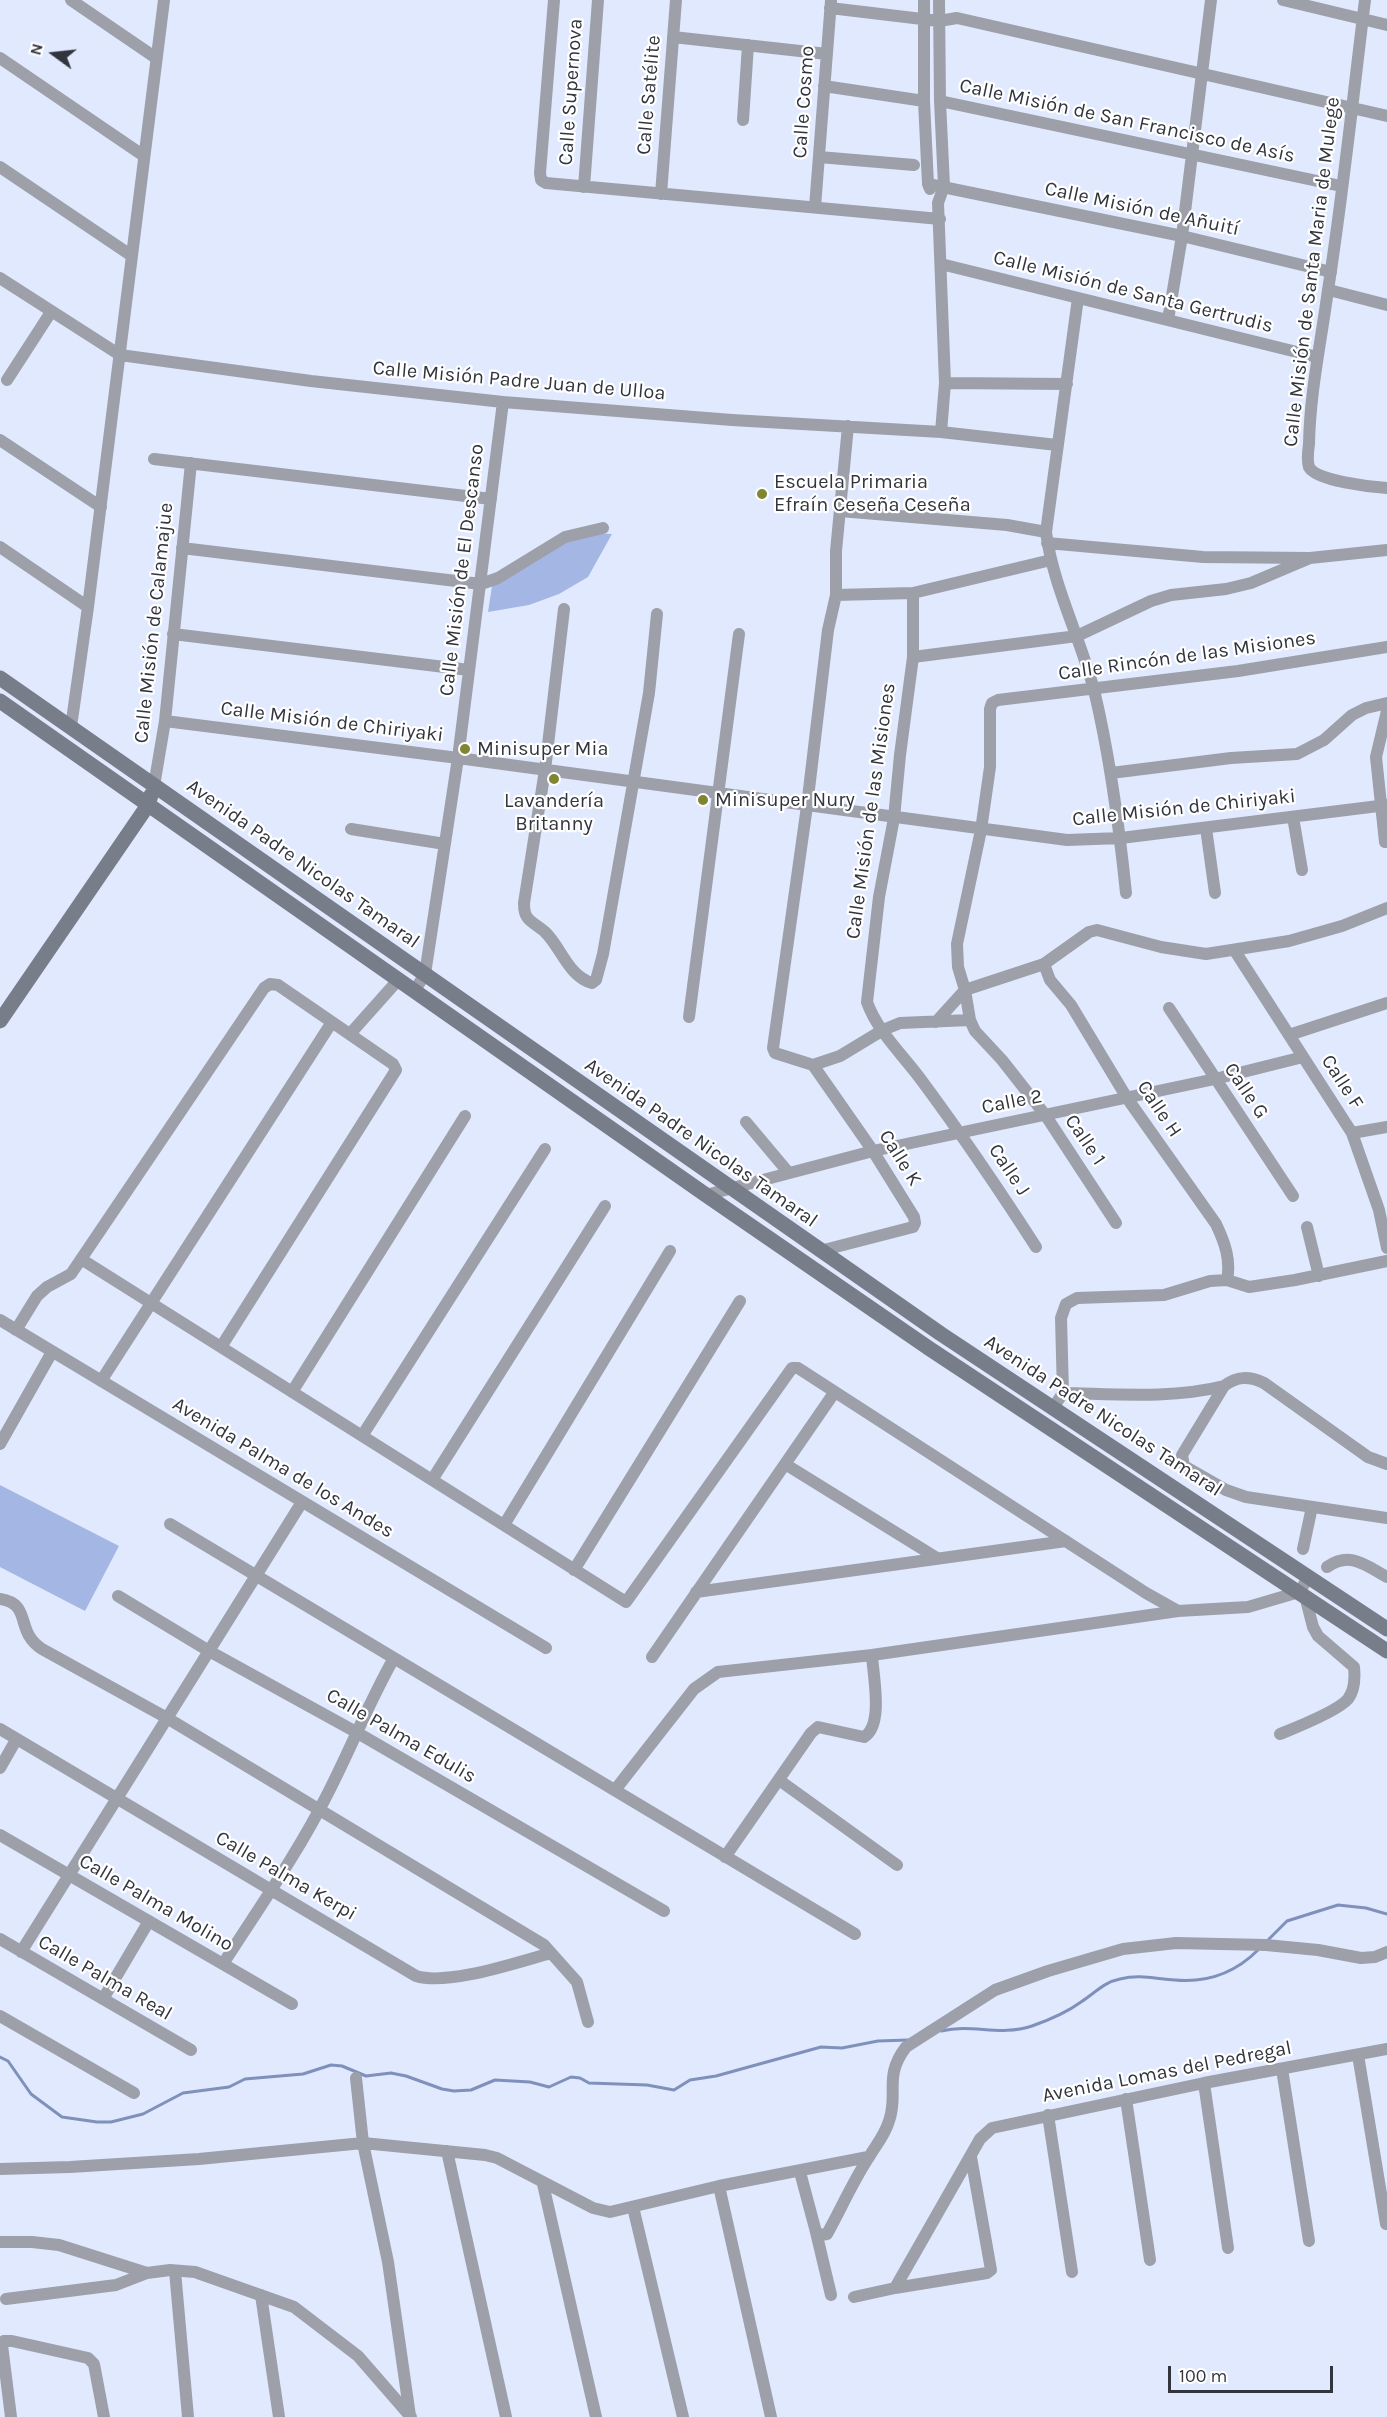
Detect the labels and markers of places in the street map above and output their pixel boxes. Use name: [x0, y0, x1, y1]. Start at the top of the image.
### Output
place label: Escuela Primaria Efraín Ceseña Ceseña: [774, 470, 971, 517]
marker: Escuela Primaria Efraín Ceseña Ceseña: [755, 487, 769, 501]
place label: Minisuper Mia: [477, 737, 608, 761]
marker: Minisuper Mia: [458, 742, 472, 756]
marker: Lavandería Britanny: [547, 772, 561, 786]
place label: Minisuper Nury: [715, 788, 855, 812]
place label: Lavandería Britanny: [504, 789, 604, 836]
marker: Minisuper Nury: [696, 793, 710, 807]

